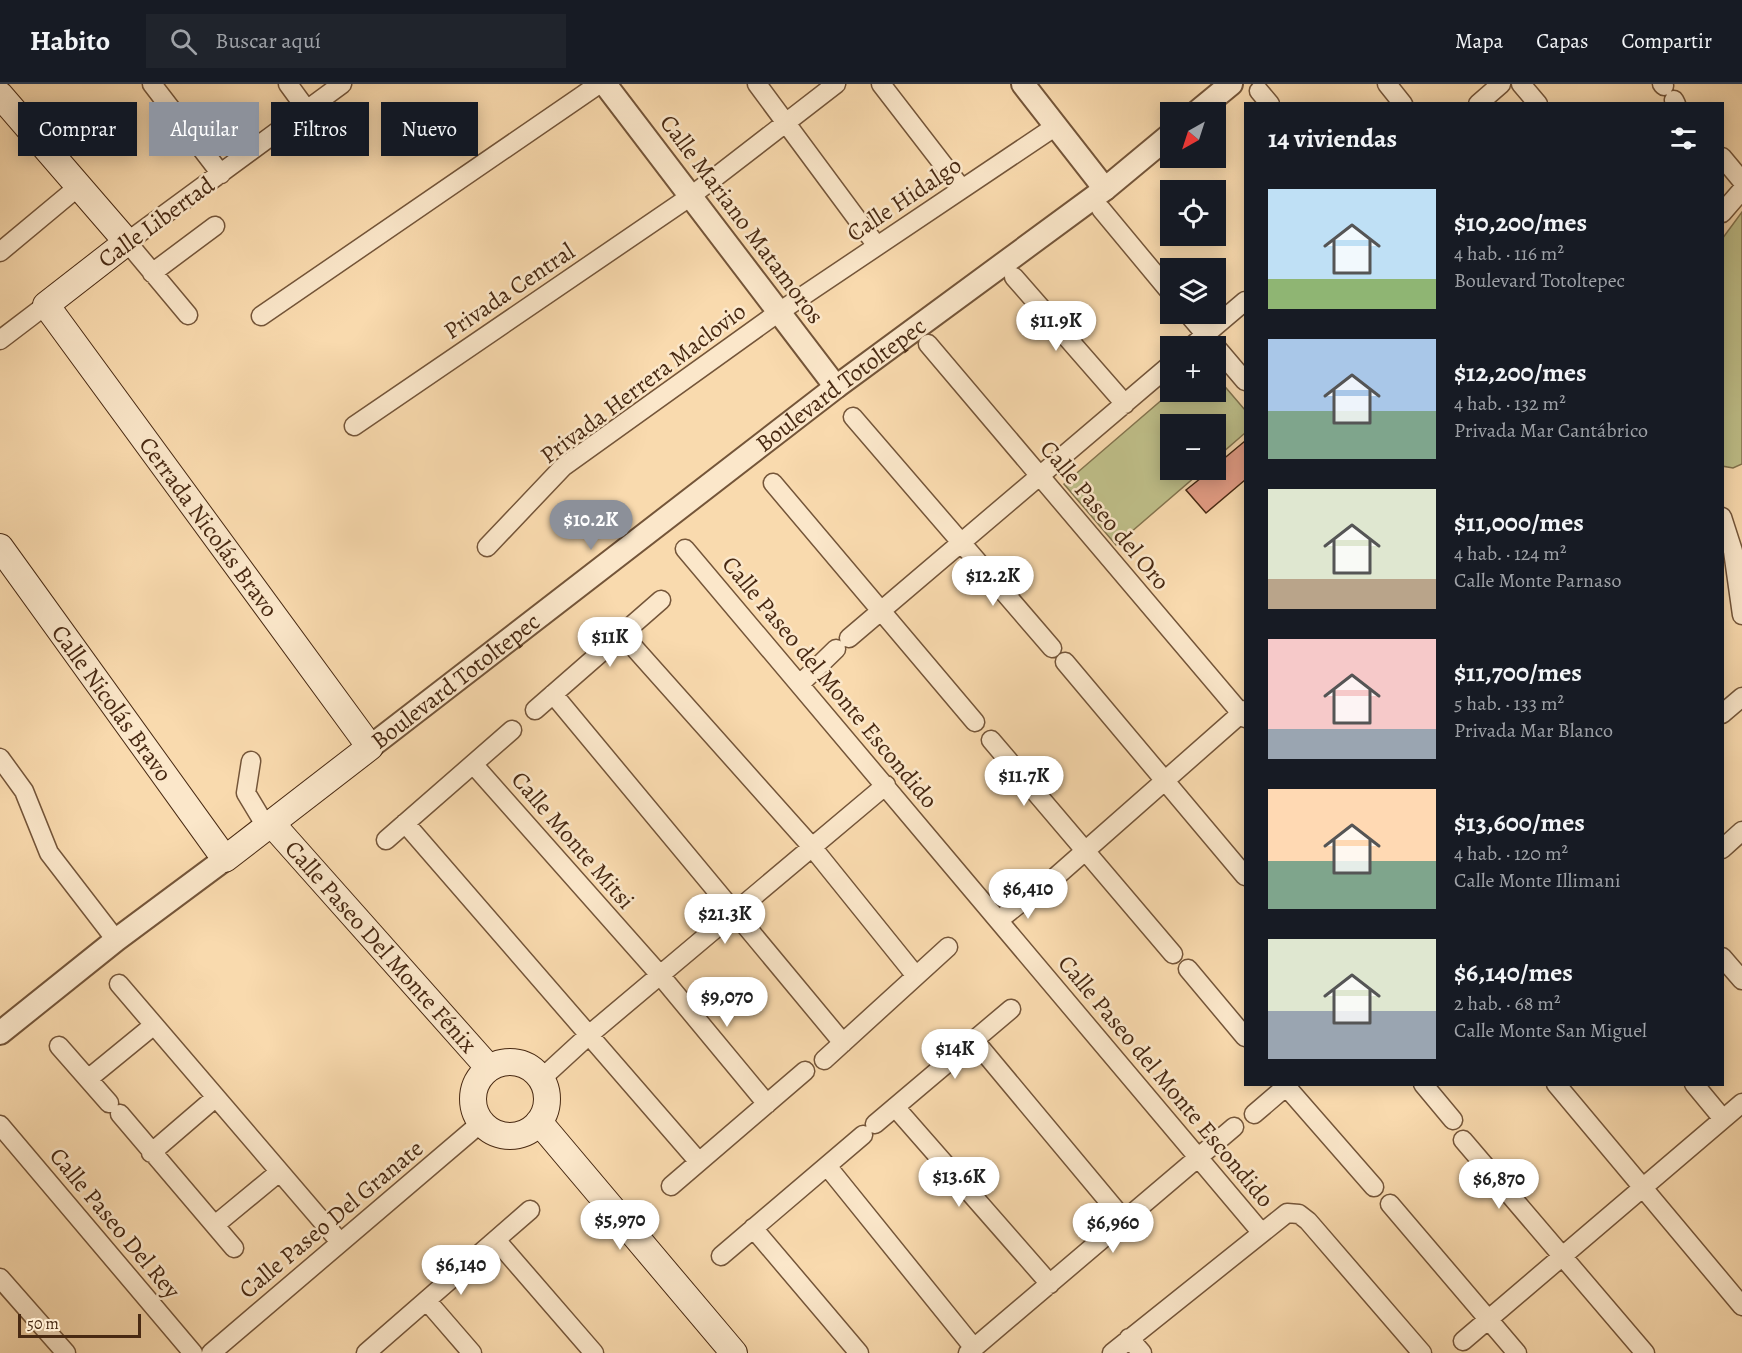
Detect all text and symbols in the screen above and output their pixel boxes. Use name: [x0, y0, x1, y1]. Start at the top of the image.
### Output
search box: [146, 14, 566, 68]
text: Habito: [30, 22, 110, 60]
icon: search: [167, 25, 200, 58]
text: Buscar aquí: [215, 26, 321, 56]
text: Mapa: [1455, 27, 1503, 55]
text: Capas: [1536, 27, 1589, 55]
text: Compartir: [1622, 27, 1712, 55]
chip: Comprar: [18, 102, 137, 156]
chip: Alquilar: [149, 102, 259, 156]
chip: Filtros: [271, 102, 369, 156]
chip: Nuevo: [381, 102, 478, 156]
north arrow: [1160, 102, 1226, 168]
map controls: [1160, 102, 1226, 480]
street label: Calle Mariano Matamoros: [653, 108, 831, 330]
text: 14 viviendas: [1268, 121, 1397, 156]
icon: filters: [1667, 122, 1700, 155]
street label: Calle Hidalgo: [840, 149, 968, 249]
street label: Calle Libertad: [91, 169, 221, 275]
button: locate: [1160, 180, 1226, 246]
text: $10,200/mes: [1454, 205, 1587, 240]
icon: home: [1316, 213, 1388, 285]
street label: Privada Central: [437, 235, 581, 347]
text: 4 hab. · 116 m²: [1454, 240, 1564, 267]
button: layers: [1160, 258, 1226, 324]
text: Boulevard Totoltepec: [1454, 267, 1625, 294]
street label: Privada Herrera Maclovio: [534, 295, 752, 471]
pin: $11.9K: [1007, 301, 1105, 352]
text: $11.9K: [1030, 307, 1082, 334]
street label: Boulevard Totoltepec: [749, 310, 932, 459]
button: +: [1160, 336, 1226, 402]
text: $12,200/mes: [1454, 355, 1587, 390]
icon: home: [1316, 363, 1388, 435]
text: 4 hab. · 132 m²: [1454, 390, 1566, 417]
button: −: [1160, 414, 1226, 480]
text: Privada Mar Cantábrico: [1454, 417, 1648, 444]
street label: Cerrada Nicolás Bravo: [132, 430, 286, 624]
street label: Calle Paseo del Oro: [1033, 433, 1177, 597]
pin: $10.2K: [542, 500, 640, 551]
text: $11,000/mes: [1454, 505, 1584, 540]
text: $10.2K: [564, 506, 618, 533]
icon: home: [1316, 513, 1388, 585]
text: 4 hab. · 124 m²: [1454, 540, 1567, 567]
street label: Calle Paseo del Monte Escondido: [715, 549, 945, 815]
pin: $12.2K: [944, 556, 1042, 607]
text: $12.2K: [966, 562, 1020, 589]
text: Calle Monte Parnaso: [1454, 567, 1621, 594]
street label: Boulevard Totoltepec: [364, 606, 547, 756]
pin: $11K: [574, 617, 646, 668]
street label: Calle Nicolás Bravo: [44, 618, 180, 788]
text: $11K: [592, 623, 628, 650]
text: $11,700/mes: [1454, 655, 1582, 690]
icon: home: [1316, 663, 1388, 735]
text: 5 hab. · 133 m²: [1454, 690, 1564, 717]
text: Privada Mar Blanco: [1454, 717, 1613, 744]
pin: $11.7K: [975, 756, 1073, 807]
text: $11.7K: [999, 762, 1049, 789]
street label: Calle Monte Mitsi: [504, 764, 642, 916]
text: $13,600/mes: [1454, 805, 1585, 840]
icon: home: [1316, 813, 1388, 885]
street label: Calle Paseo Del Monte Fénix: [278, 833, 485, 1060]
text: 4 hab. · 120 m²: [1454, 840, 1568, 867]
text: Calle Monte Illimani: [1454, 867, 1621, 894]
pin: $6,410: [979, 869, 1077, 920]
text: $6,410: [1003, 875, 1053, 902]
pin: $21.3K: [676, 894, 774, 945]
text: $21.3K: [698, 900, 752, 927]
street label: Calle Paseo del Monte Escondido: [1051, 948, 1281, 1214]
text: $6,140/mes: [1454, 955, 1573, 990]
icon: home: [1316, 963, 1388, 1035]
pin: $9,070: [678, 977, 776, 1028]
text: $9,070: [701, 983, 753, 1010]
text: 2 hab. · 68 m²: [1454, 990, 1561, 1017]
text: Calle Monte San Miguel: [1454, 1017, 1647, 1044]
pin: $14K: [919, 1029, 991, 1080]
text: $14K: [935, 1035, 975, 1062]
street label: Calle Paseo Del Granate: [232, 1132, 430, 1306]
street label: Calle Paseo Del Rey: [42, 1141, 188, 1306]
pin: $13.6K: [910, 1157, 1008, 1208]
pin: $6,870: [1450, 1159, 1548, 1210]
text: $13.6K: [932, 1163, 986, 1190]
text: $6,870: [1473, 1165, 1525, 1192]
pin: $5,970: [571, 1200, 669, 1251]
pin: $6,960: [1064, 1203, 1162, 1254]
text: $5,970: [594, 1206, 646, 1233]
text: $6,960: [1087, 1209, 1139, 1236]
pin: $6,140: [412, 1245, 510, 1296]
text: $6,140: [436, 1251, 486, 1278]
scale bar: [18, 1311, 141, 1338]
text: 50 m: [27, 1313, 59, 1335]

